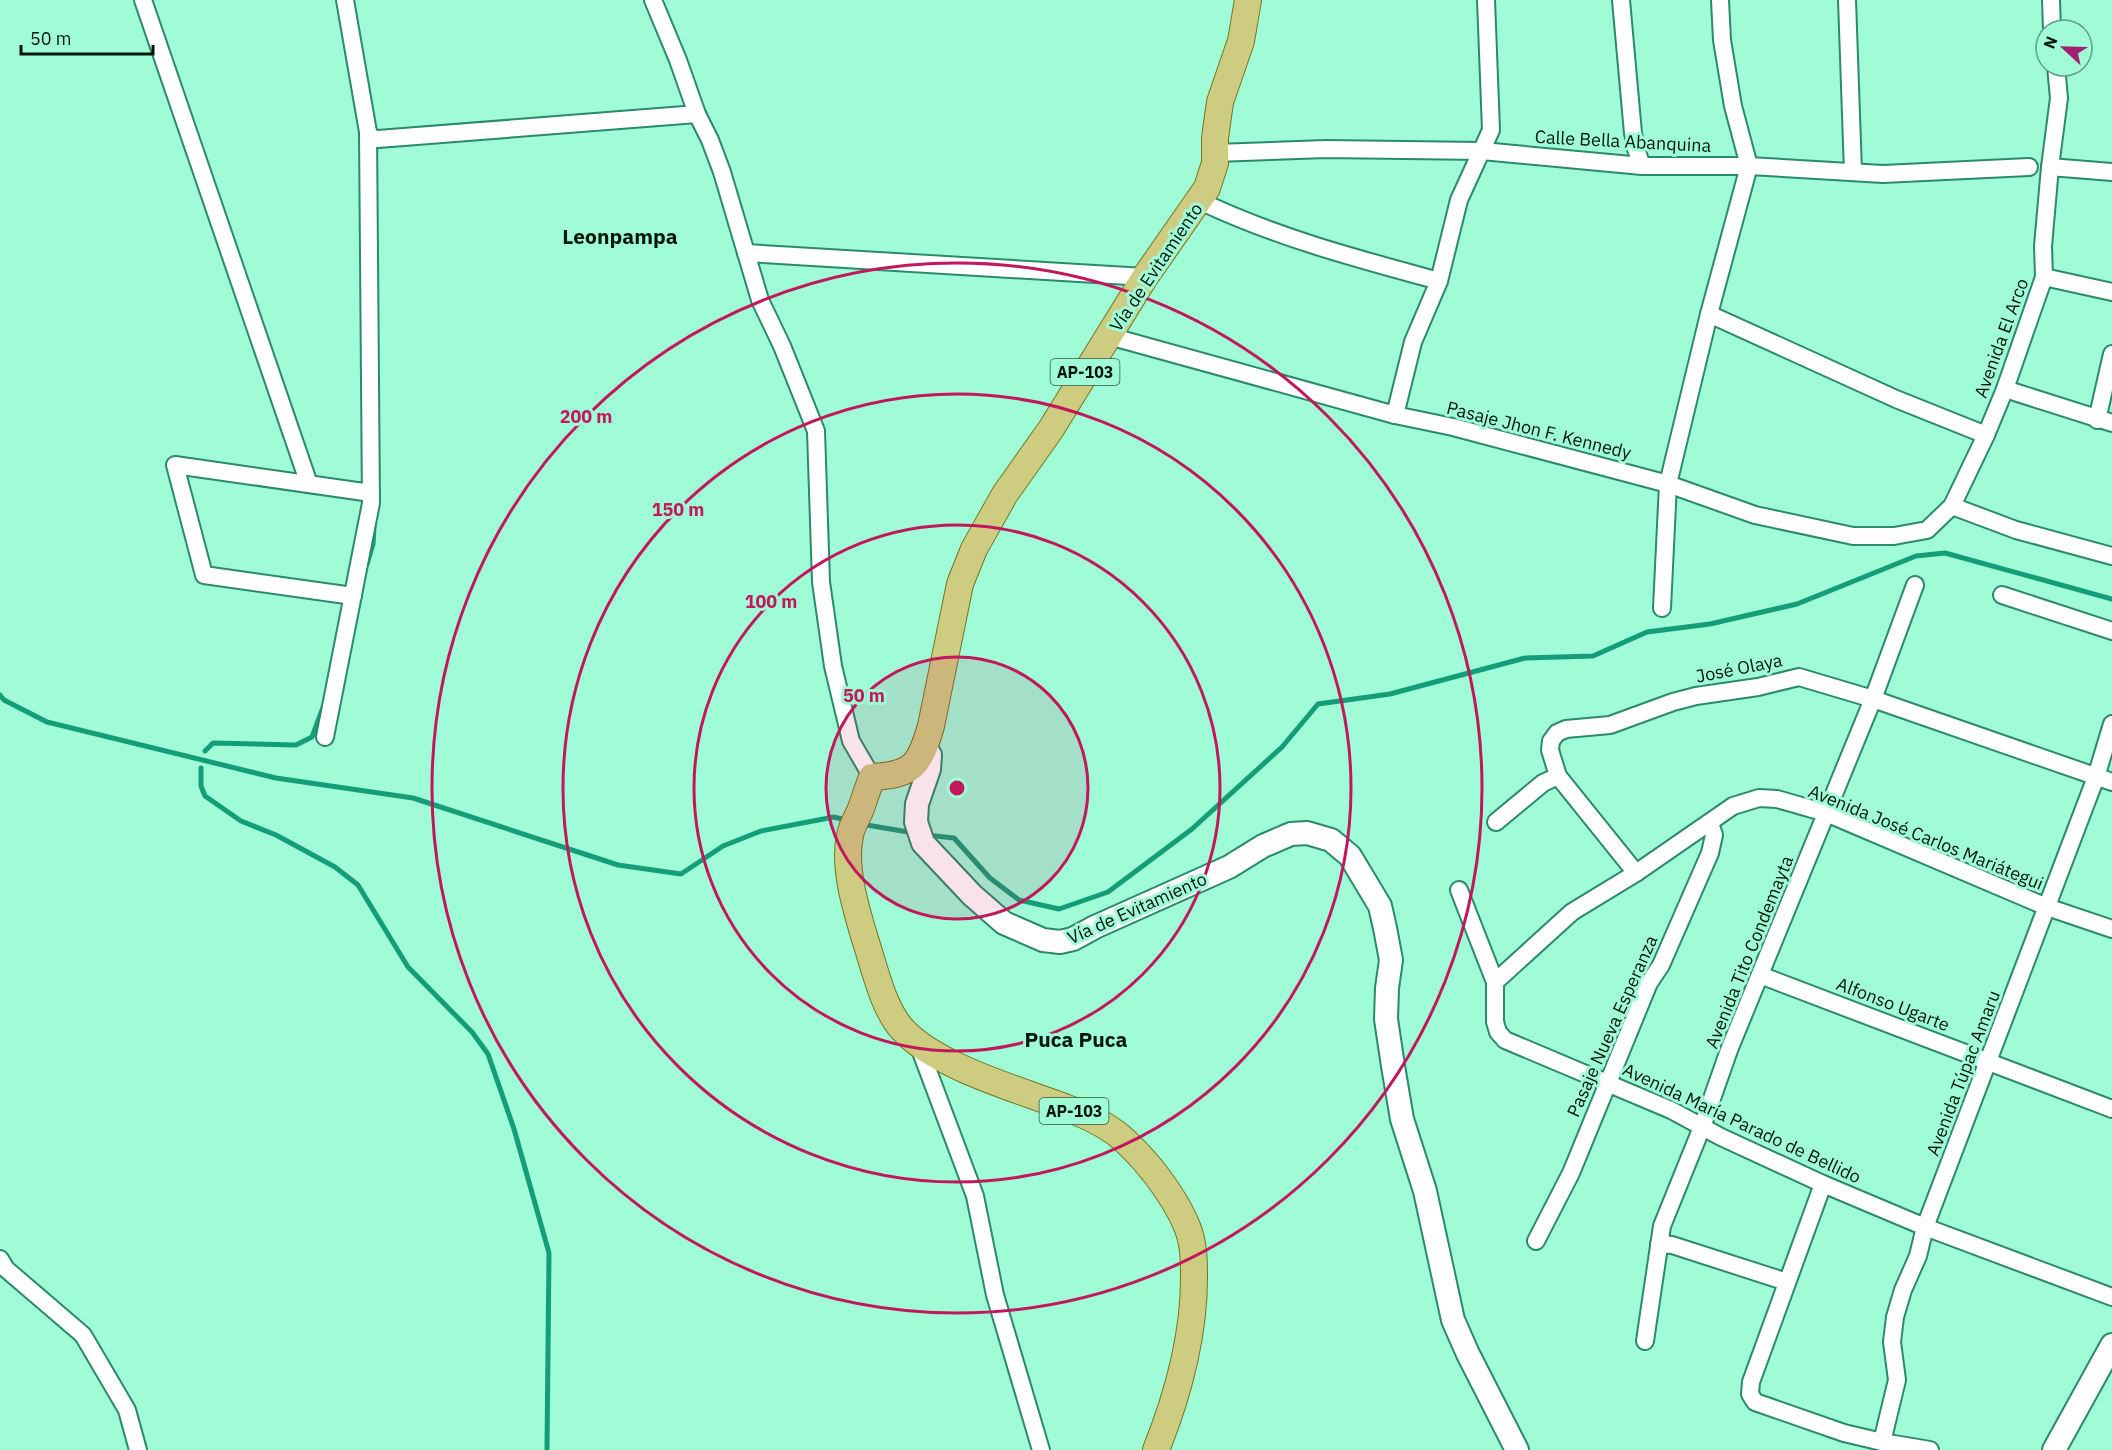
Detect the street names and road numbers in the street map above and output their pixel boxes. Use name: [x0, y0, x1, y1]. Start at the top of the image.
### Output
street label: Calle Bella Abanquina: [1534, 125, 1712, 157]
street label: Vía de Evitamiento: [1104, 198, 1208, 336]
street label: Avenida El Arco: [1969, 275, 2033, 401]
road number: AP-103: [1050, 359, 1120, 385]
street label: Pasaje Jhon F. Kennedy: [1444, 396, 1634, 464]
street label: José Olaya: [1694, 648, 1785, 688]
street label: Avenida José Carlos Mariátegui: [1805, 779, 2047, 895]
street label: Avenida Tito Condemayta: [1700, 852, 1798, 1052]
street label: Vía de Evitamiento: [1064, 867, 1210, 949]
street label: Pasaje Nueva Esperanza: [1562, 931, 1663, 1120]
street label: Alfonso Ugarte: [1833, 972, 1953, 1036]
street label: Avenida Túpac Amaru: [1921, 987, 2005, 1159]
street label: Avenida María Parado de Bellido: [1619, 1058, 1865, 1188]
road number: AP-103: [1040, 1098, 1108, 1124]

